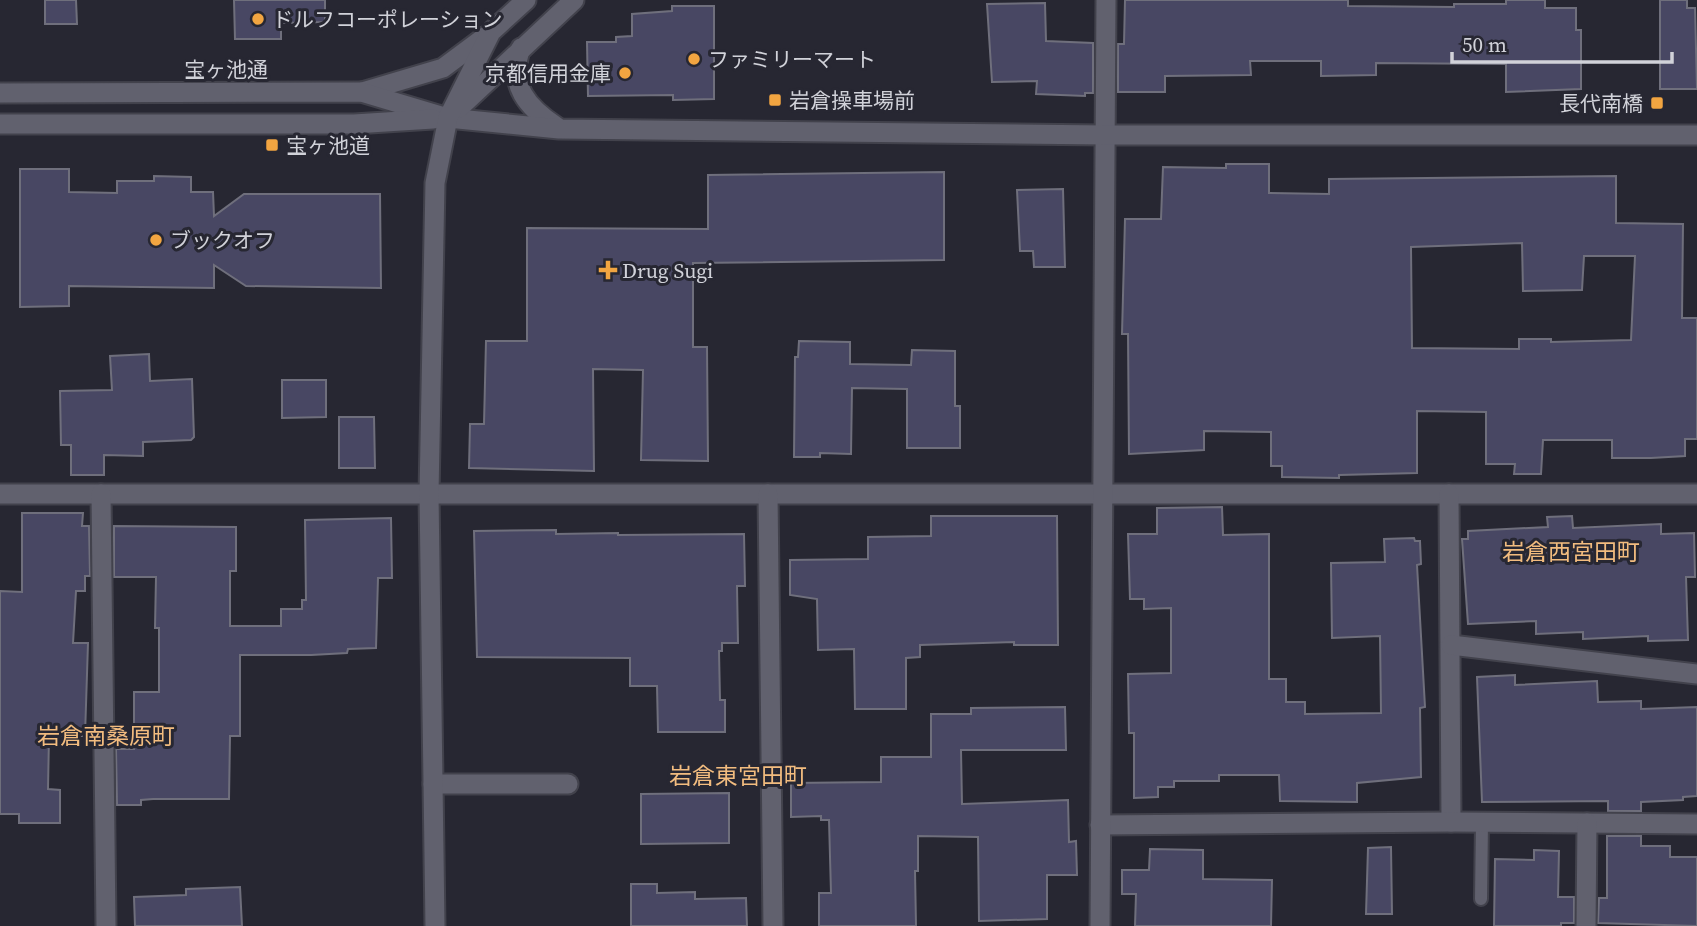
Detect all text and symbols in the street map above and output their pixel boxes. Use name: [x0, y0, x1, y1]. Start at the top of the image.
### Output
place label: ドルフコーポレーション: [272, 5, 503, 34]
marker: ドルフコーポレーション: [250, 11, 266, 27]
scale bar: [1452, 21, 1672, 65]
text: 50 m: [1462, 30, 1507, 59]
place label: ファミリーマート: [708, 45, 876, 74]
marker: ファミリーマート: [686, 51, 702, 67]
street label: 宝ヶ池通: [184, 55, 268, 84]
place label: 京都信用金庫: [485, 59, 611, 88]
marker: 京都信用金庫: [617, 65, 633, 81]
place label: 岩倉操車場前: [789, 86, 915, 115]
place label: 長代南橋: [1559, 89, 1643, 118]
marker: 岩倉操車場前: [767, 92, 783, 108]
marker: 長代南橋: [1649, 95, 1665, 111]
place label: 宝ヶ池道: [286, 131, 370, 160]
marker: 宝ヶ池道: [264, 137, 280, 153]
place label: ブックオフ: [170, 226, 275, 255]
marker: ブックオフ: [148, 232, 164, 248]
place label: Drug Sugi: [622, 256, 713, 285]
marker: Drug Sugi: [600, 262, 616, 278]
district label: 岩倉西宮田町: [1502, 536, 1640, 568]
district label: 岩倉南桑原町: [37, 720, 175, 752]
district label: 岩倉東宮田町: [669, 760, 807, 792]

